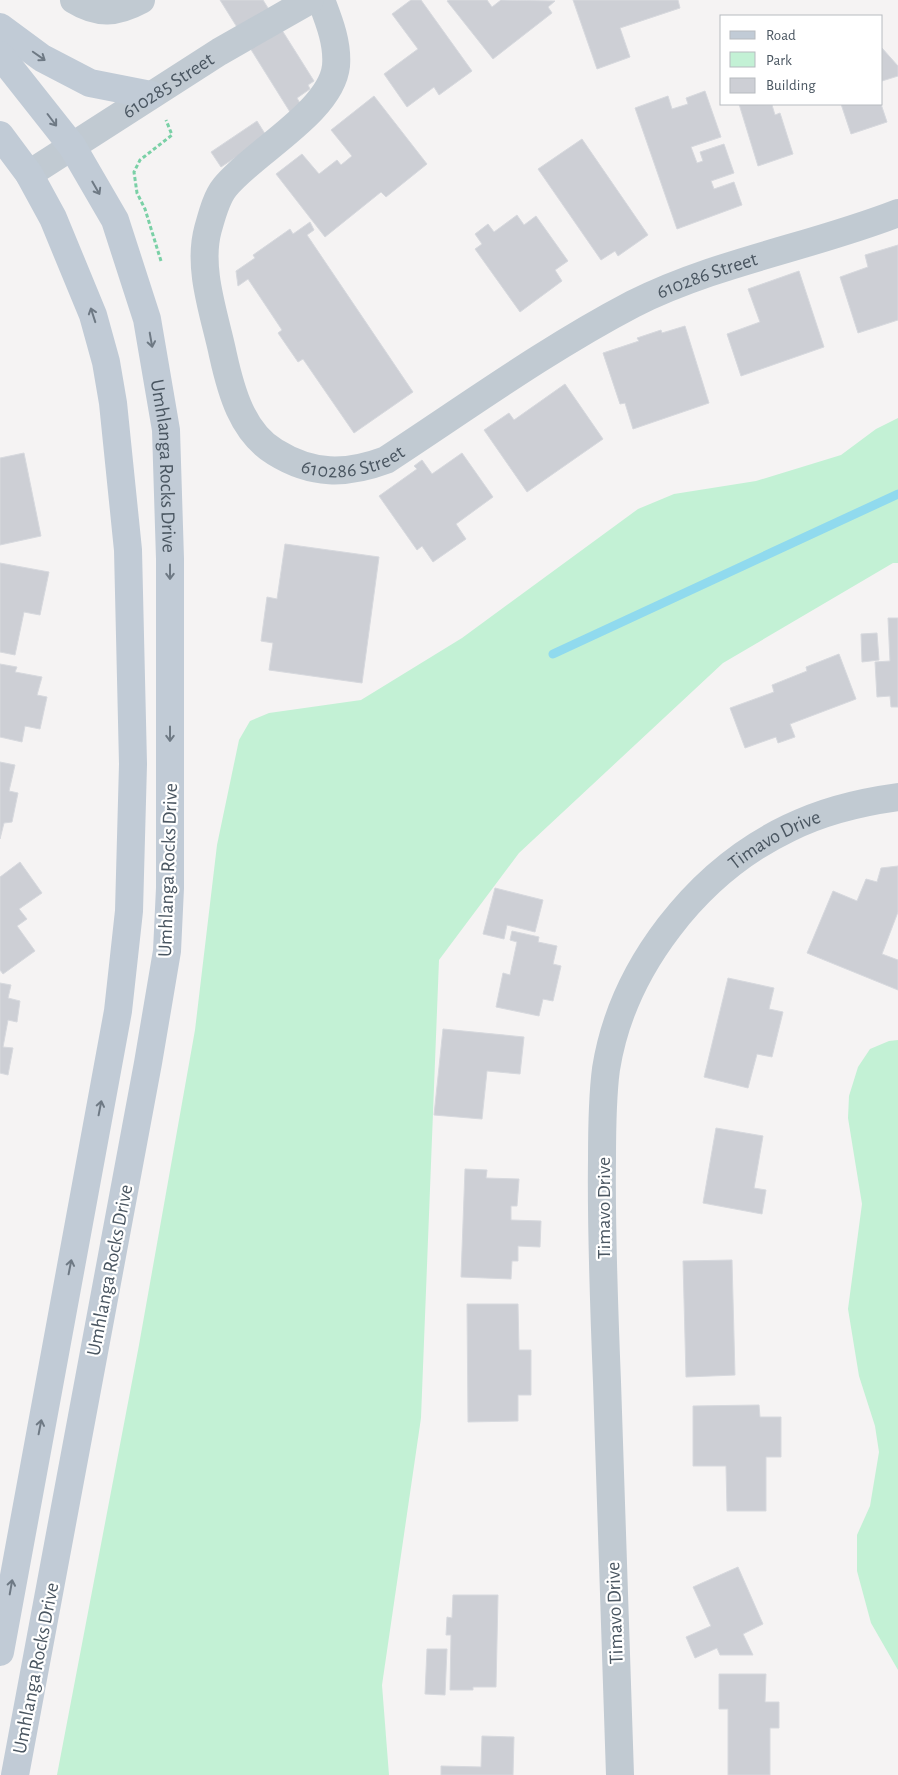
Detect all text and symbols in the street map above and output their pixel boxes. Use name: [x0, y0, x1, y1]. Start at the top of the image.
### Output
legend: [720, 15, 883, 105]
text: Road: [766, 28, 796, 43]
street label: 610285 Street: [119, 49, 218, 122]
one-way arrow: [32, 51, 46, 61]
text: Park: [766, 53, 792, 68]
text: Building: [766, 78, 816, 93]
one-way arrow: [47, 113, 58, 126]
one-way arrow: [92, 181, 102, 195]
street label: 610286 Street: [654, 249, 760, 303]
one-way arrow: [88, 308, 97, 324]
one-way arrow: [146, 332, 156, 348]
street label: Umhlanga Rocks Drive: [146, 378, 179, 553]
street label: 610286 Street: [299, 442, 409, 481]
one-way arrow: [165, 563, 175, 579]
one-way arrow: [165, 726, 175, 742]
street label: Umhlanga Rocks Drive: [155, 783, 181, 957]
street label: Timavo Drive: [725, 807, 823, 874]
one-way arrow: [96, 1100, 106, 1116]
street label: Timavo Drive: [594, 1157, 614, 1259]
street label: Umhlanga Rocks Drive: [84, 1183, 136, 1358]
one-way arrow: [66, 1260, 76, 1276]
one-way arrow: [36, 1419, 46, 1435]
street label: Timavo Drive: [603, 1561, 627, 1665]
one-way arrow: [7, 1579, 17, 1595]
street label: Umhlanga Rocks Drive: [10, 1581, 62, 1756]

